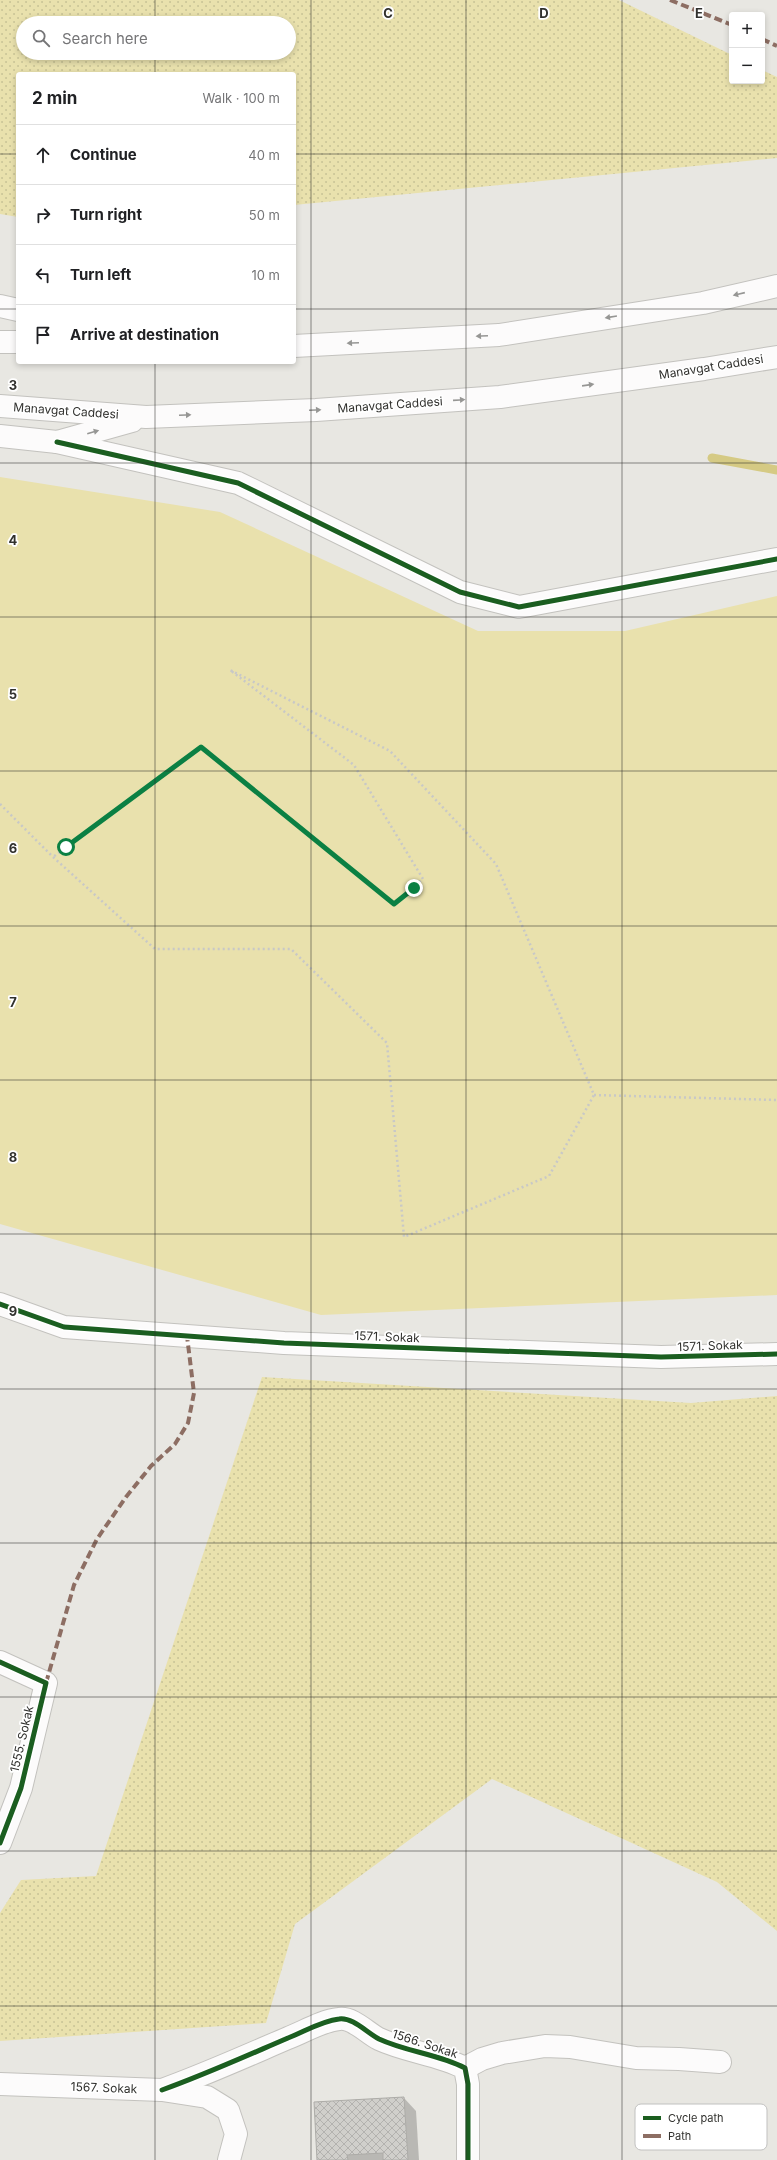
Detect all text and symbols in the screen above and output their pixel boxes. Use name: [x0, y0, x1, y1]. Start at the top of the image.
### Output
text: C: [383, 5, 393, 21]
text: D: [539, 5, 549, 21]
text: E: [695, 5, 703, 21]
map controls: [729, 12, 765, 84]
button: +: [729, 12, 765, 48]
search box: [16, 16, 296, 60]
icon: search: [30, 27, 52, 49]
text: Search here: [62, 29, 148, 48]
button: −: [729, 48, 765, 84]
text: 2 min: [32, 88, 77, 108]
text: Walk · 100 m: [202, 90, 280, 106]
icon: ahead: [32, 144, 54, 166]
text: Continue: [70, 145, 137, 164]
text: 40 m: [248, 147, 280, 163]
icon: right: [32, 204, 54, 226]
text: Turn right: [70, 205, 142, 224]
text: 50 m: [249, 207, 280, 223]
icon: left: [32, 264, 54, 286]
text: Turn left: [70, 265, 131, 284]
text: 10 m: [251, 267, 280, 283]
one-way arrow: [733, 292, 745, 298]
one-way arrow: [605, 314, 617, 320]
icon: arrive: [32, 324, 54, 346]
text: Arrive at destination: [70, 325, 219, 344]
one-way arrow: [476, 332, 488, 339]
one-way arrow: [347, 339, 359, 346]
street label: Manavgat Caddesi: [658, 351, 764, 382]
text: 3: [9, 377, 17, 393]
one-way arrow: [582, 382, 594, 388]
street label: Manavgat Caddesi: [337, 393, 443, 416]
one-way arrow: [453, 396, 465, 403]
street label: Manavgat Caddesi: [13, 399, 119, 422]
one-way arrow: [309, 407, 321, 414]
one-way arrow: [179, 412, 191, 419]
one-way arrow: [88, 429, 100, 435]
text: 4: [9, 532, 18, 548]
text: 5: [9, 686, 17, 702]
route start: [57, 838, 75, 856]
text: 6: [9, 840, 17, 856]
route end: [405, 879, 423, 897]
text: 7: [9, 994, 17, 1010]
text: 8: [9, 1149, 17, 1165]
text: 9: [9, 1303, 17, 1319]
street label: 1571. Sokak: [354, 1328, 420, 1345]
street label: 1571. Sokak: [677, 1337, 743, 1354]
street label: 1555. Sokak: [7, 1704, 37, 1774]
street label: 1566. Sokak: [390, 2026, 460, 2061]
street label: 1567. Sokak: [71, 2079, 138, 2096]
legend: [635, 2104, 767, 2150]
text: Cycle path: [668, 2111, 724, 2125]
text: Path: [668, 2129, 691, 2143]

